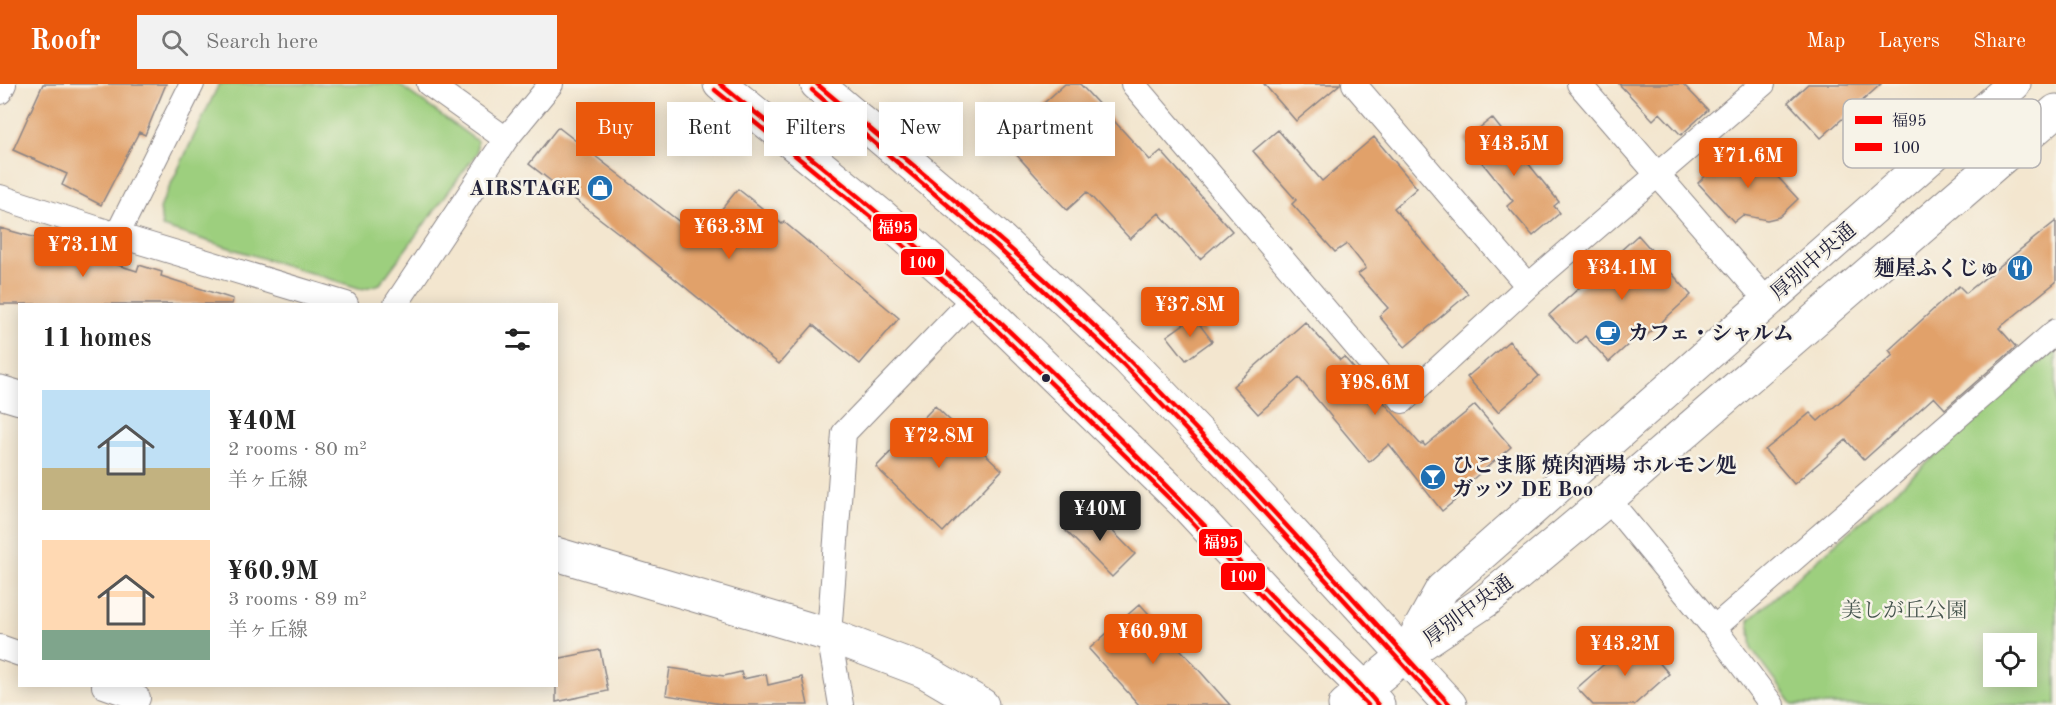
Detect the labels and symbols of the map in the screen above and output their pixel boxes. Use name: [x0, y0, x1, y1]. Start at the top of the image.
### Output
legend: [1843, 99, 2041, 168]
text: 福95: [1892, 112, 1927, 130]
pin: ¥43.5M: [1465, 126, 1563, 177]
pin: ¥71.6M: [1699, 138, 1797, 189]
text: 100: [1892, 141, 1920, 157]
shop icon: AIRSTAGE: [585, 173, 615, 203]
place label: AIRSTAGE: [469, 179, 580, 200]
pin: ¥63.3M: [680, 209, 778, 260]
line badge: 福95: [872, 213, 918, 242]
street label: 厚別中央通: [1766, 218, 1860, 304]
text: 福95: [877, 219, 912, 237]
pin: ¥73.1M: [34, 227, 132, 278]
line badge: 100: [900, 248, 945, 276]
pin: ¥34.1M: [1573, 250, 1671, 301]
restaurant icon: 麺屋ふくじゅ: [2005, 253, 2035, 283]
text: 100: [908, 256, 936, 272]
place label: 麺屋ふくじゅ: [1874, 256, 2000, 280]
pin: ¥37.8M: [1141, 287, 1239, 338]
cafe icon: カフェ・シャルム: [1593, 318, 1623, 348]
place label: カフェ・シャルム: [1628, 323, 1794, 345]
pin: ¥98.6M: [1326, 365, 1424, 416]
unlabelled marker: [1040, 372, 1052, 384]
pin: ¥72.8M: [890, 418, 988, 469]
place label: ひこま豚 焼肉酒場 ホルモン処 ガッツ DE Boo: [1452, 454, 1737, 501]
bar icon: ひこま豚 焼肉酒場 ホルモン処 ガッツ DE Boo: [1418, 462, 1448, 492]
pin: ¥40M: [1064, 491, 1136, 542]
line badge: 福95: [1198, 528, 1243, 557]
text: 福95: [1203, 534, 1238, 552]
line badge: 100: [1220, 562, 1266, 591]
text: 100: [1229, 570, 1257, 586]
street label: 厚別中央通: [1419, 570, 1518, 651]
park label: 美しが丘公園: [1841, 599, 1967, 622]
pin: ¥60.9M: [1104, 614, 1202, 665]
pin: ¥43.2M: [1576, 626, 1674, 677]

